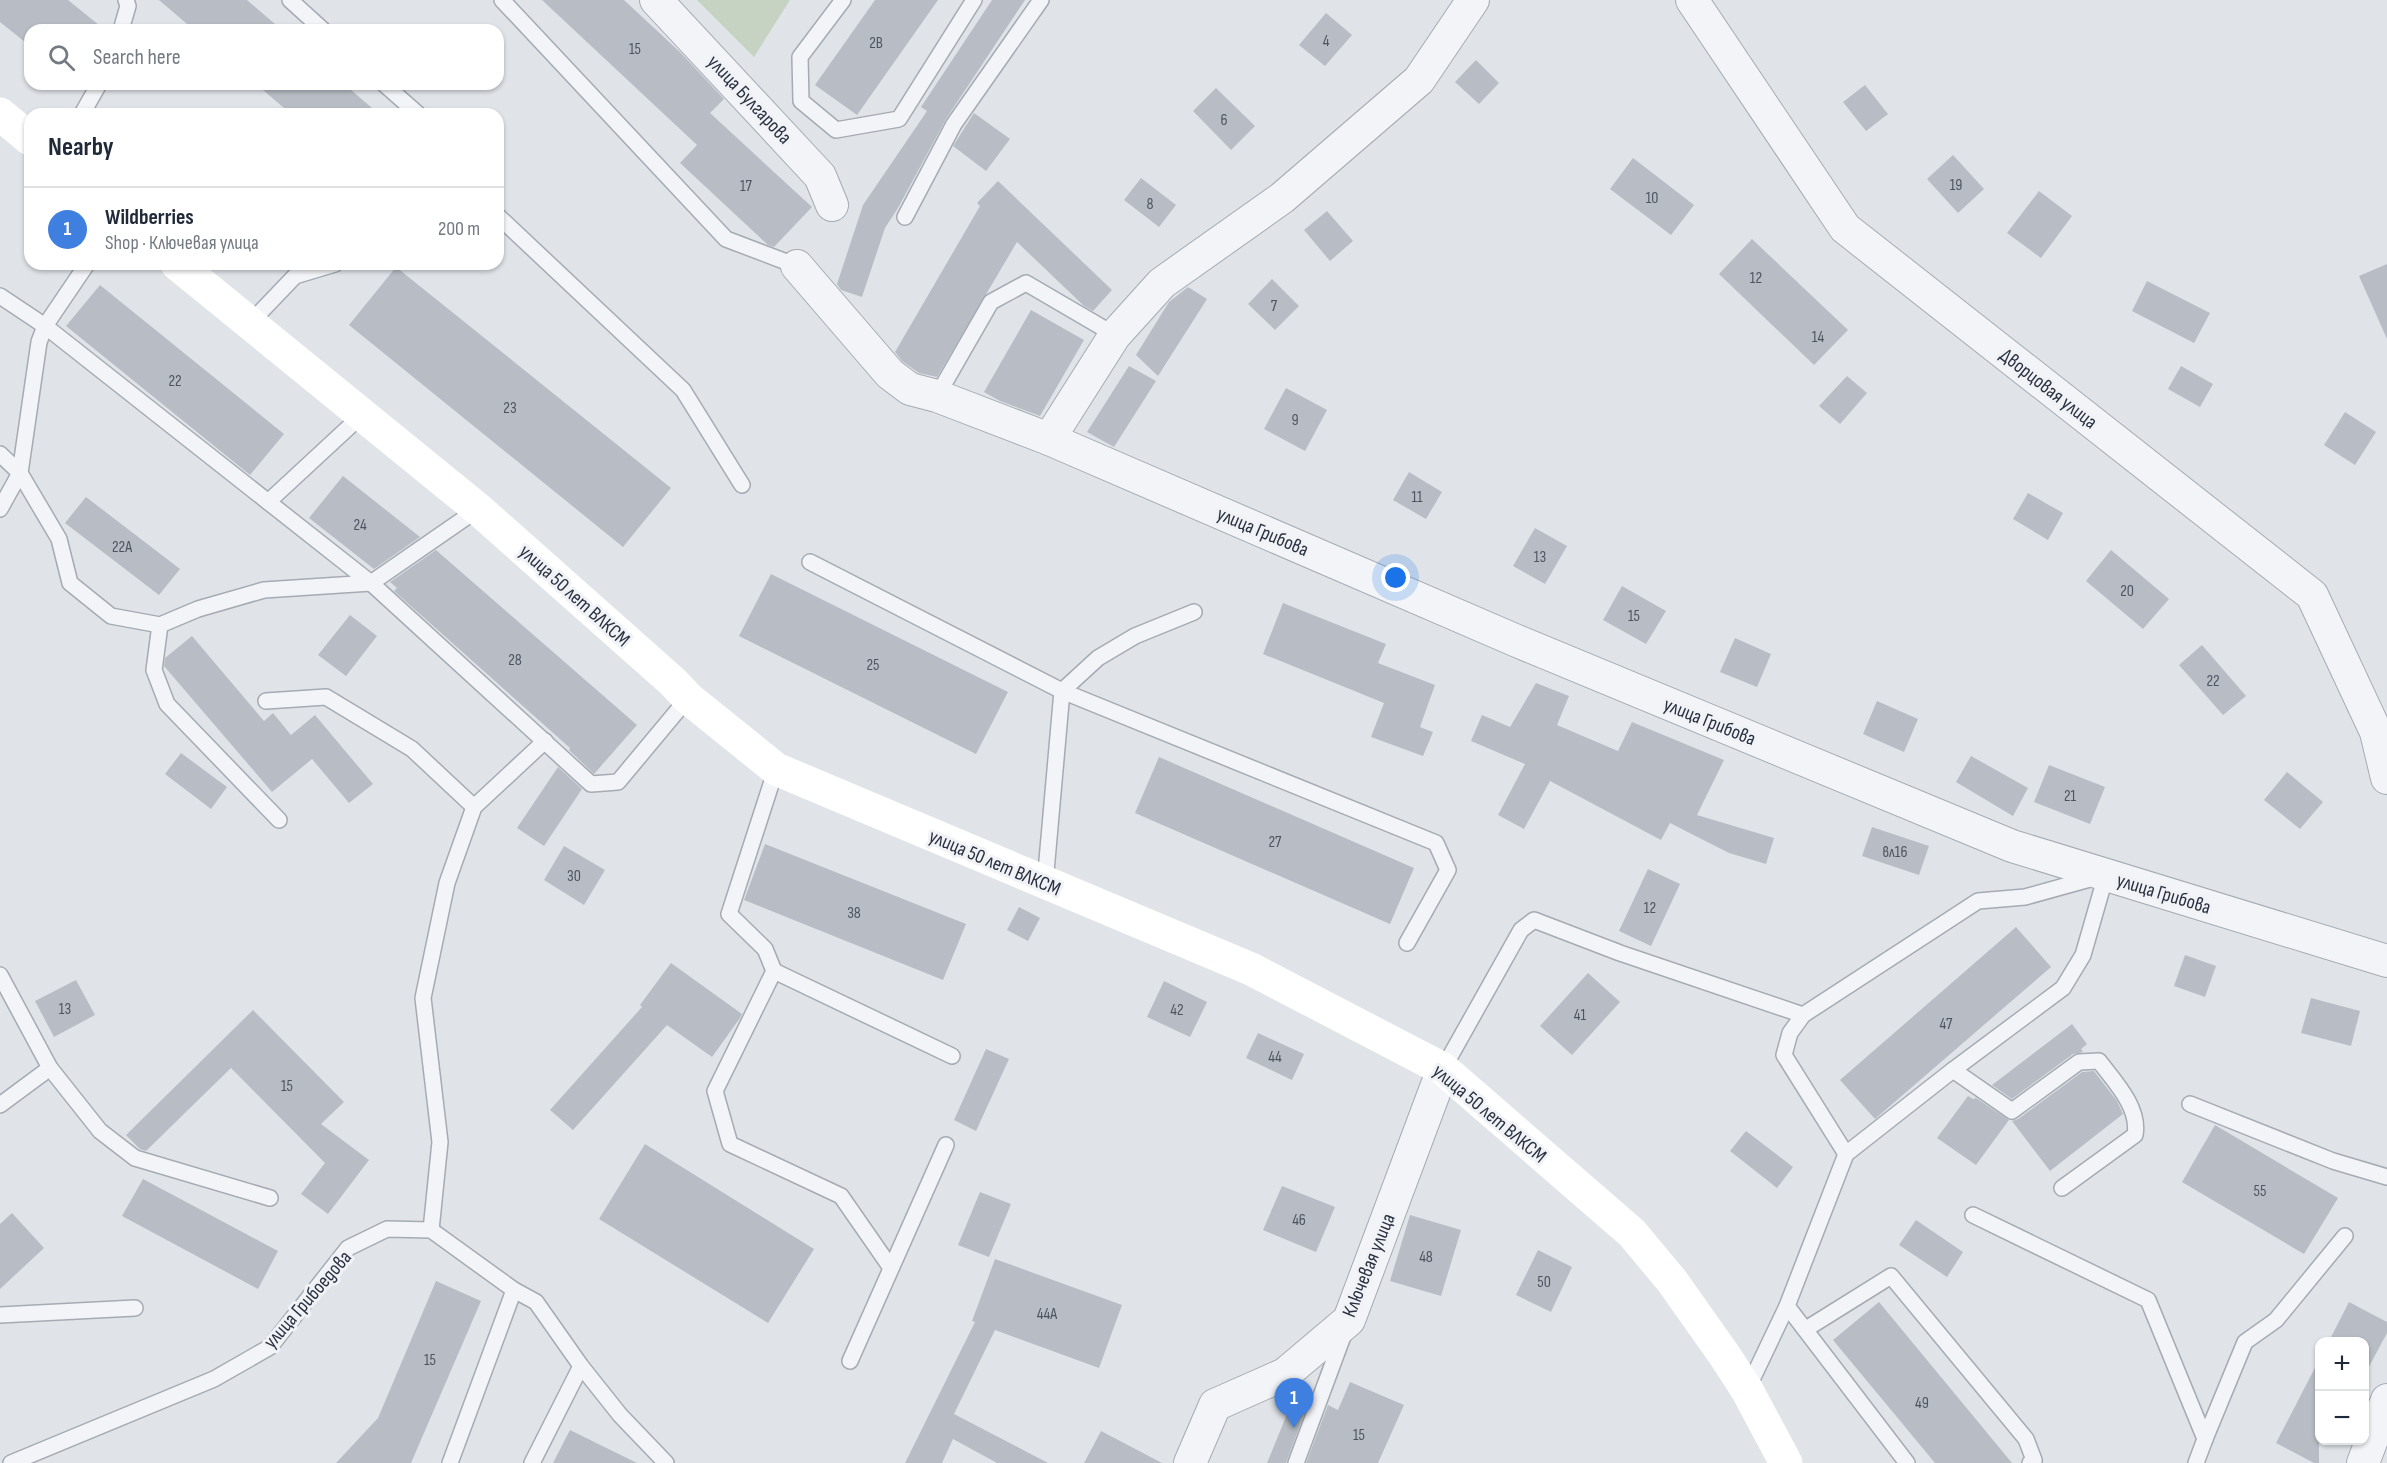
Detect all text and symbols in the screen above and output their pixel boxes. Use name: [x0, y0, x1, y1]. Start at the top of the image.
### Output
search box: [24, 24, 504, 90]
house number: 4: [1323, 32, 1330, 51]
house number: 2В: [869, 34, 883, 53]
house number: 15: [629, 40, 641, 59]
icon: search: [45, 41, 78, 74]
text: Search here: [93, 44, 180, 71]
street label: улица Булгарова: [702, 50, 797, 149]
house number: 6: [1220, 111, 1228, 130]
text: Nearby: [48, 132, 114, 163]
house number: 19: [1950, 176, 1962, 195]
house number: 17: [740, 177, 753, 196]
house number: 10: [1646, 189, 1658, 208]
house number: 8: [1146, 195, 1154, 214]
text: Wildberries: [105, 204, 194, 231]
text: 1: [64, 217, 71, 241]
text: 200 m: [438, 217, 480, 241]
text: Shop · Ключевая улица: [105, 231, 259, 255]
house number: 12: [1750, 269, 1762, 288]
house number: 7: [1271, 297, 1278, 316]
house number: 14: [1812, 328, 1824, 347]
street label: Дворцовая улица: [1995, 343, 2102, 434]
house number: 22: [168, 372, 182, 391]
house number: 23: [503, 399, 517, 418]
house number: 9: [1291, 411, 1299, 430]
house number: 11: [1411, 488, 1423, 507]
street label: улица Грибова: [1213, 502, 1312, 562]
house number: 24: [353, 516, 367, 535]
house number: 22А: [112, 538, 132, 557]
street label: улица 50 лет ВЛКСМ: [514, 540, 635, 652]
house number: 13: [1534, 548, 1546, 567]
your location: [1381, 563, 1410, 592]
house number: 20: [2120, 582, 2134, 601]
house number: 15: [1628, 607, 1640, 626]
house number: 28: [508, 651, 522, 670]
house number: 25: [866, 656, 880, 675]
house number: 22: [2206, 672, 2220, 691]
street label: улица Грибова: [1660, 693, 1759, 751]
house number: 21: [2064, 787, 2077, 806]
street label: улица 50 лет ВЛКСМ: [925, 824, 1064, 902]
house number: 27: [1268, 833, 1282, 852]
house number: вл16: [1883, 843, 1907, 862]
house number: 30: [567, 867, 581, 886]
street label: улица Грибова: [2114, 868, 2214, 920]
house number: 12: [1644, 899, 1656, 918]
house number: 38: [847, 904, 861, 923]
house number: 13: [59, 1000, 71, 1019]
house number: 42: [1170, 1001, 1184, 1020]
house number: 41: [1574, 1006, 1587, 1025]
house number: 47: [1940, 1015, 1953, 1034]
house number: 44: [1268, 1048, 1282, 1067]
street label: улица 50 лет ВЛКСМ: [1428, 1059, 1551, 1168]
house number: 15: [281, 1077, 293, 1096]
house number: 55: [2254, 1182, 2266, 1201]
street label: Ключевая улица: [1337, 1210, 1401, 1321]
house number: 46: [1292, 1211, 1306, 1230]
street label: улица Грибоедова: [259, 1246, 357, 1354]
house number: 48: [1419, 1248, 1433, 1267]
house number: 50: [1537, 1273, 1551, 1292]
house number: 44А: [1037, 1305, 1057, 1324]
map controls: [2315, 1337, 2369, 1445]
button: +: [2315, 1337, 2369, 1391]
house number: 15: [424, 1351, 436, 1370]
pin: 1: [1274, 1378, 1314, 1428]
button: −: [2315, 1391, 2369, 1445]
house number: 49: [1915, 1394, 1929, 1413]
house number: 15: [1353, 1426, 1365, 1445]

